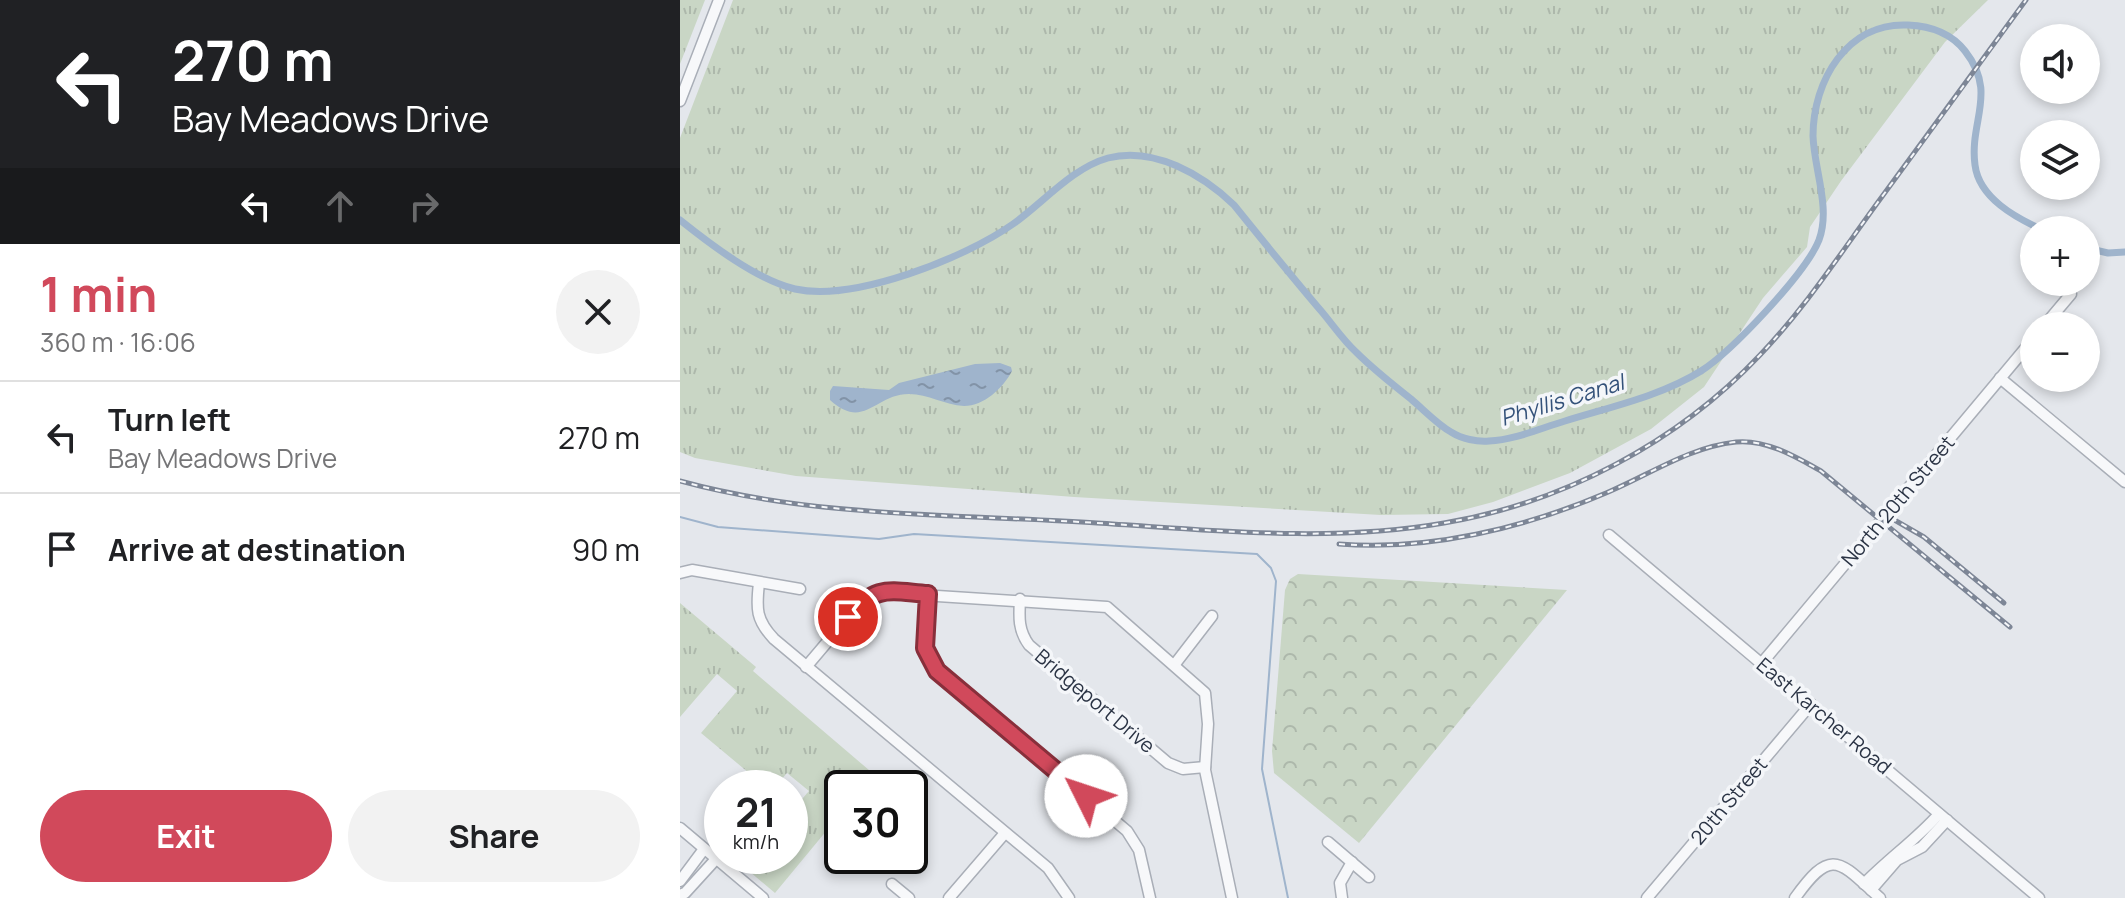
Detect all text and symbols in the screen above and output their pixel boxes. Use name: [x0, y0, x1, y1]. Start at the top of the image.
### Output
text: 270 m: [172, 21, 334, 98]
map controls: [2020, 24, 2100, 392]
button: sound: [2020, 24, 2100, 104]
icon: left: [40, 32, 144, 136]
text: Bay Meadows Drive: [172, 94, 489, 143]
button: layers: [2020, 120, 2100, 200]
icon: left: [234, 184, 278, 228]
icon: ahead: [318, 184, 362, 228]
icon: right: [402, 184, 446, 228]
button: +: [2020, 216, 2100, 296]
text: 1 min: [40, 261, 157, 326]
button: close: [556, 270, 640, 354]
button: −: [2020, 312, 2100, 392]
text: 360 m · 16:06: [40, 324, 196, 360]
water label: Phyllis Canal: [1497, 366, 1630, 433]
text: Turn left: [108, 399, 231, 440]
icon: left: [40, 415, 84, 459]
text: 270 m: [558, 417, 640, 458]
street label: North 20th Street: [1835, 430, 1960, 572]
text: Bay Meadows Drive: [108, 440, 337, 476]
icon: arrive: [40, 527, 84, 571]
text: Arrive at destination: [108, 529, 406, 570]
text: 90 m: [572, 529, 640, 570]
pin: [814, 583, 882, 651]
icon: arrive: [826, 595, 870, 639]
street label: Bridgeport Drive: [1030, 642, 1161, 759]
street label: East Karcher Road: [1751, 651, 1897, 780]
street label: 20th Street: [1684, 751, 1773, 850]
position arrow: [1044, 754, 1128, 838]
speed limit sign: 30: [824, 770, 928, 874]
text: 21: [735, 784, 777, 839]
button: Exit: [40, 790, 332, 882]
button: Share: [348, 790, 640, 882]
text: km/h: [733, 828, 779, 855]

